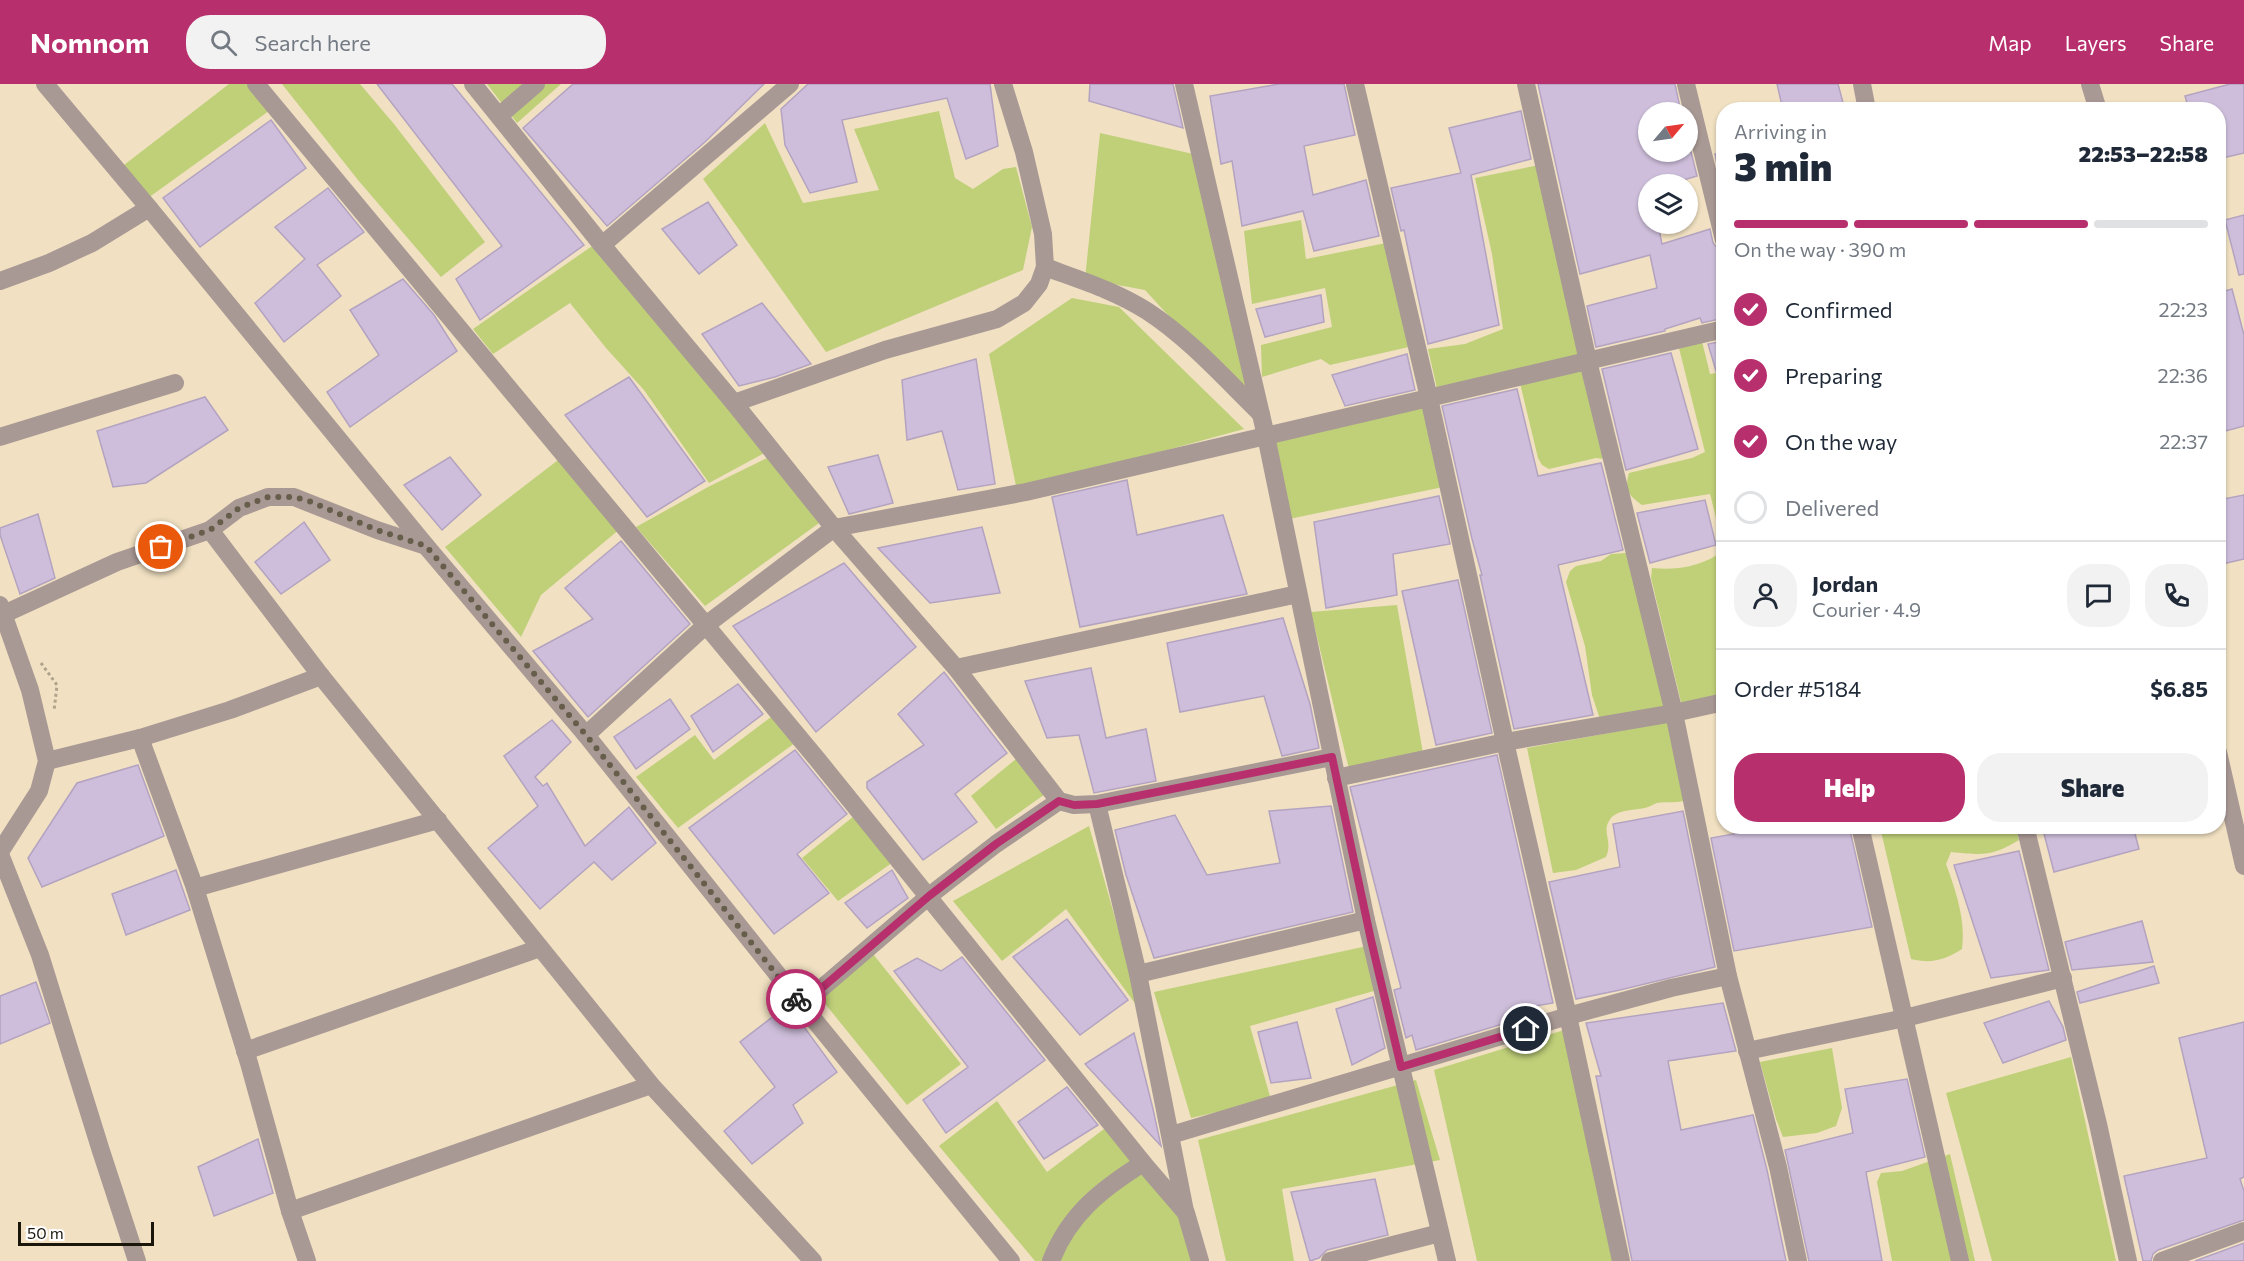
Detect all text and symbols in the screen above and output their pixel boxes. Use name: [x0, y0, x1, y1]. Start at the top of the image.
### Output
search box: [186, 15, 606, 69]
text: Nomnom: [30, 25, 150, 59]
icon: search: [207, 26, 240, 59]
text: Search here: [255, 29, 371, 56]
text: Map: [1988, 30, 2032, 55]
text: Layers: [2065, 30, 2127, 55]
text: Share: [2160, 30, 2214, 55]
north arrow: [1638, 102, 1698, 162]
map controls: [1638, 102, 1698, 234]
text: Arriving in: [1734, 119, 1827, 143]
text: 22:53–22:58: [2078, 140, 2208, 167]
text: 3 min: [1734, 141, 1832, 189]
button: layers: [1638, 174, 1698, 234]
text: On the way · 390 m: [1734, 237, 1906, 261]
icon: check: [1734, 293, 1767, 326]
text: Confirmed: [1785, 296, 1892, 323]
text: 22:23: [2159, 297, 2208, 321]
icon: check: [1734, 359, 1767, 392]
text: Preparing: [1785, 362, 1882, 389]
text: 22:36: [2158, 363, 2208, 387]
icon: check: [1734, 425, 1767, 458]
text: On the way: [1785, 428, 1897, 455]
text: 22:37: [2159, 429, 2208, 453]
text: Delivered: [1785, 494, 1879, 521]
pin: [135, 521, 186, 572]
icon: bag: [144, 530, 177, 563]
button: person: [1734, 564, 1797, 627]
button: chat: [2067, 564, 2130, 627]
button: phone: [2145, 564, 2208, 627]
text: Jordan: [1812, 570, 1878, 597]
text: Courier · 4.9: [1812, 597, 1921, 621]
text: Order #5184: [1734, 675, 1861, 702]
text: $6.85: [2150, 675, 2208, 702]
button: Help: [1734, 753, 1965, 822]
button: Share: [1977, 753, 2208, 822]
courier: [766, 969, 826, 1029]
icon: bike: [780, 983, 813, 1016]
pin: [1500, 1003, 1551, 1054]
icon: home: [1509, 1012, 1542, 1045]
scale bar: [18, 1219, 154, 1246]
text: 50 m: [27, 1223, 64, 1242]

